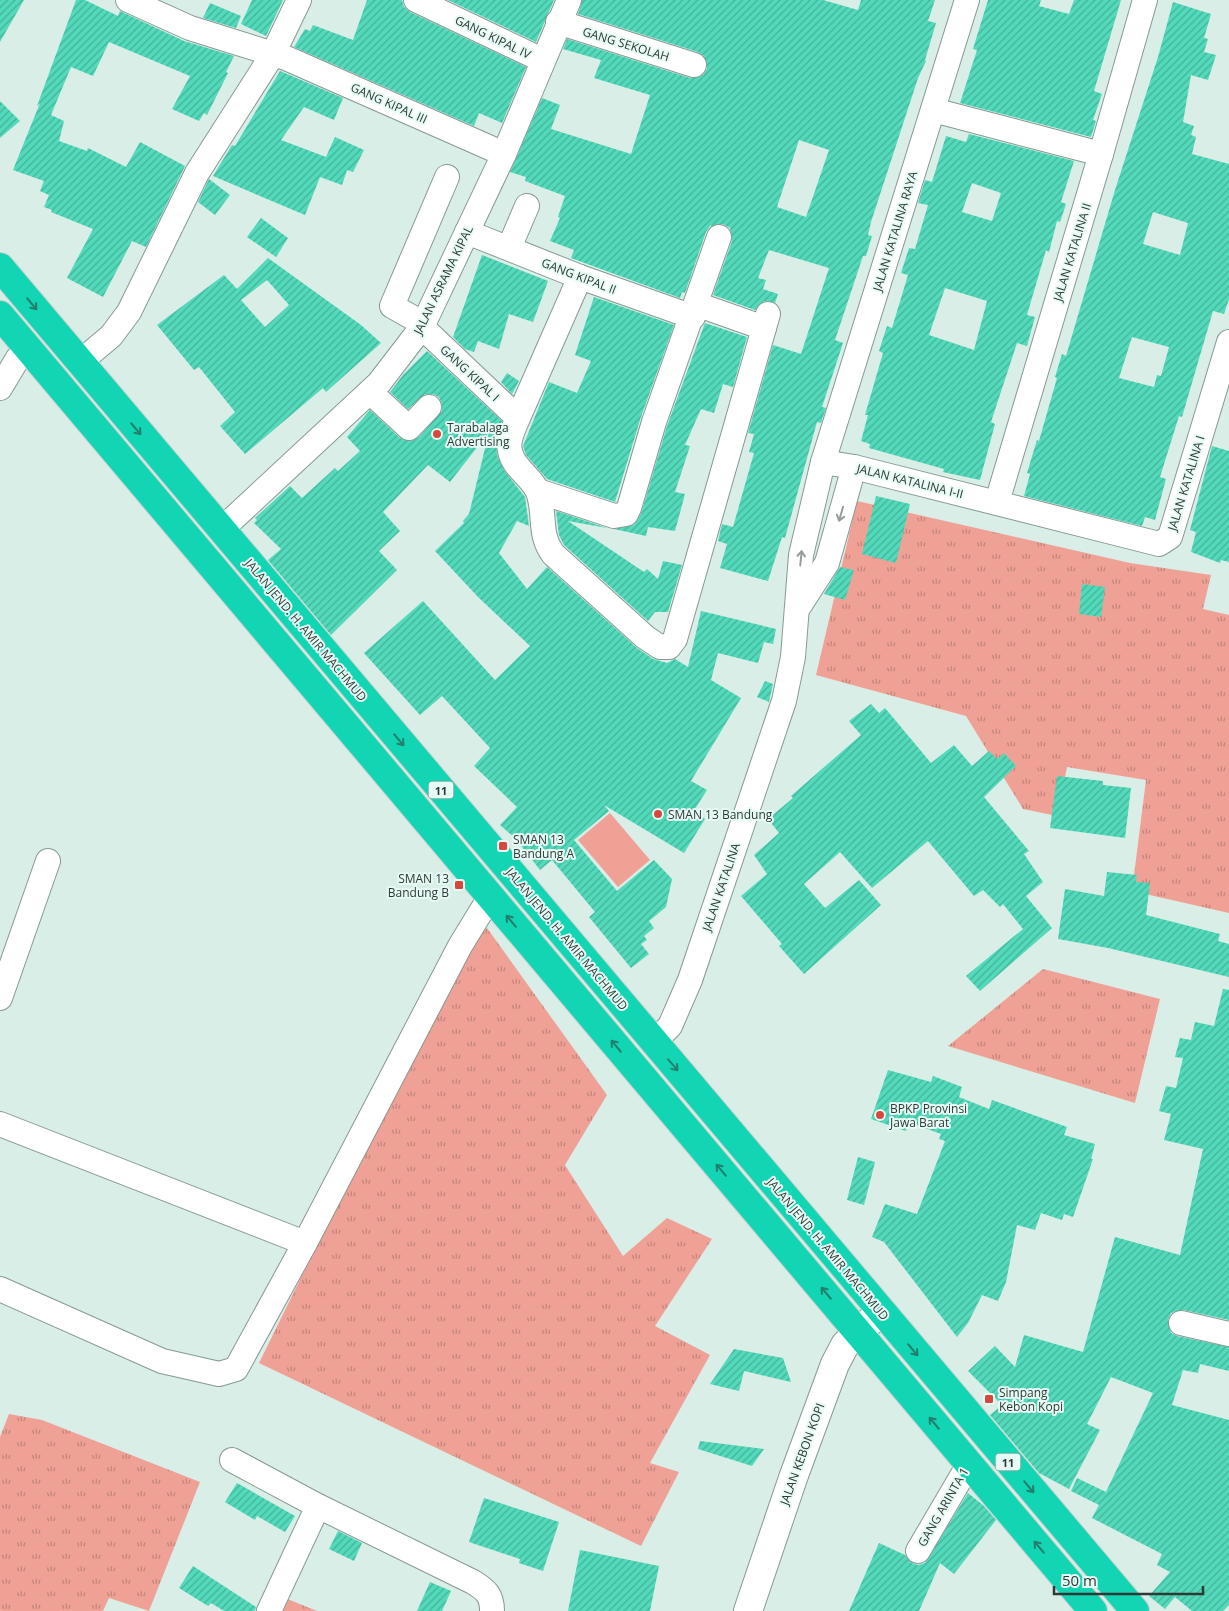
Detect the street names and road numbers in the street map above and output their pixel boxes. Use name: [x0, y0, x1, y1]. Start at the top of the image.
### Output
street label: GANG KIPAL IV: [452, 11, 535, 63]
street label: GANG SEKOLAH: [581, 23, 671, 65]
street label: GANG KIPAL III: [348, 79, 430, 127]
street label: JALAN KATALINA RAYA: [868, 169, 921, 294]
street label: JALAN KATALINA II: [1049, 201, 1095, 304]
street label: JALAN ASRAMA KIPAL: [409, 223, 477, 338]
street label: GANG KIPAL II: [539, 254, 619, 298]
street label: GANG KIPAL I: [437, 341, 503, 405]
street label: JALAN KATALINA I: [1163, 433, 1209, 534]
street label: JALAN KATALINA I-II: [854, 459, 965, 502]
street label: JALAN JEND. H. AMIR MACHMUD: [241, 554, 371, 705]
road number: 11: [428, 782, 454, 798]
street label: JALAN KATALINA: [698, 840, 744, 934]
street label: JALAN JEND. H. AMIR MACHMUD: [502, 863, 632, 1014]
street label: JALAN JEND. H. AMIR MACHMUD: [763, 1173, 893, 1324]
street label: JALAN KEBON KOPI: [775, 1401, 828, 1508]
road number: 11: [996, 1454, 1020, 1470]
street label: GANG ARINTA 1: [913, 1464, 973, 1550]

